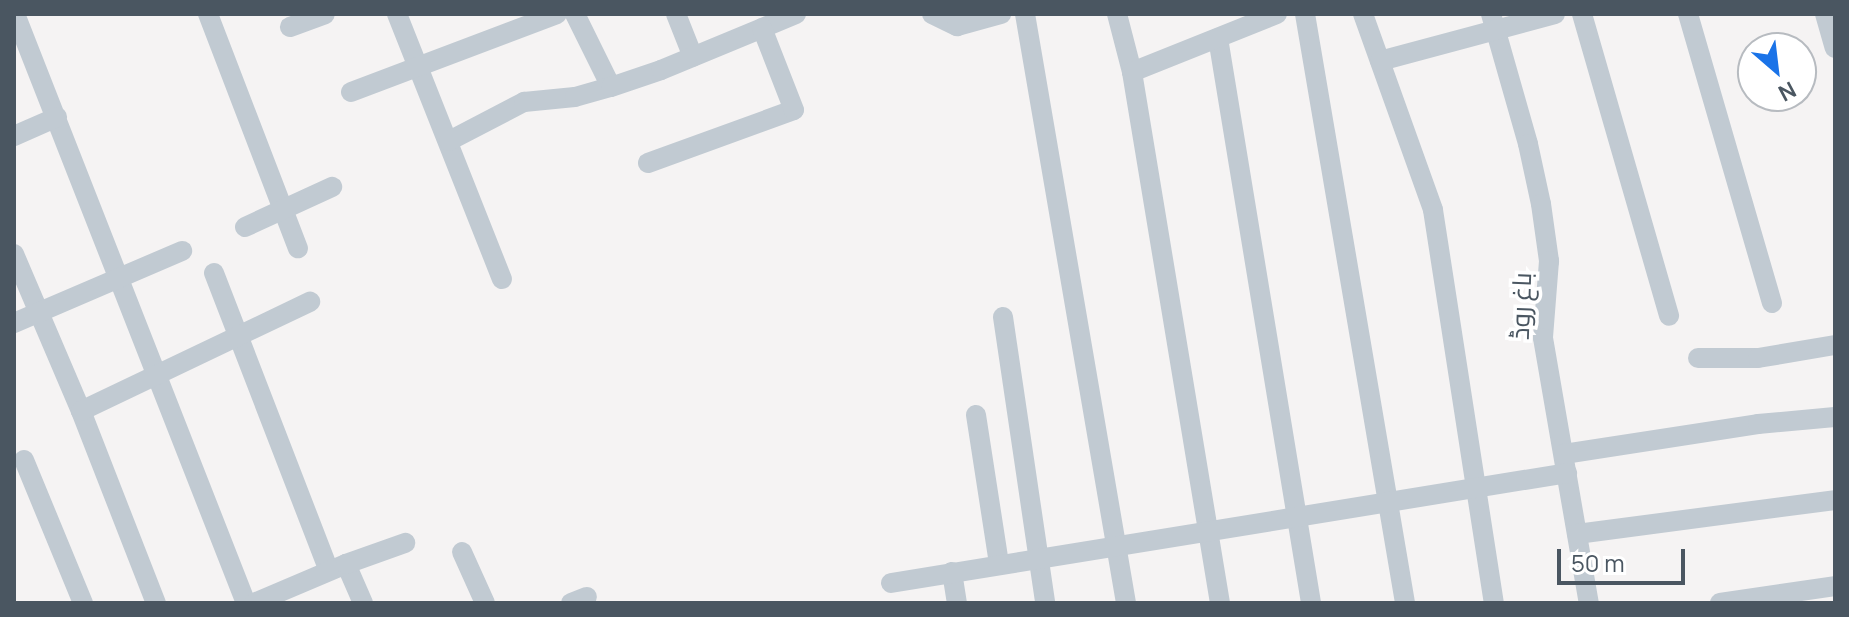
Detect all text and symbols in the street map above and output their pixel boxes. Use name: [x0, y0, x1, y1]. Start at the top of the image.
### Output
north arrow: [1737, 32, 1817, 112]
text: N: [1773, 74, 1801, 108]
street label: باغ روڈ: [1504, 272, 1538, 340]
scale bar: [1561, 533, 1689, 583]
text: 50 m: [1571, 546, 1625, 579]

